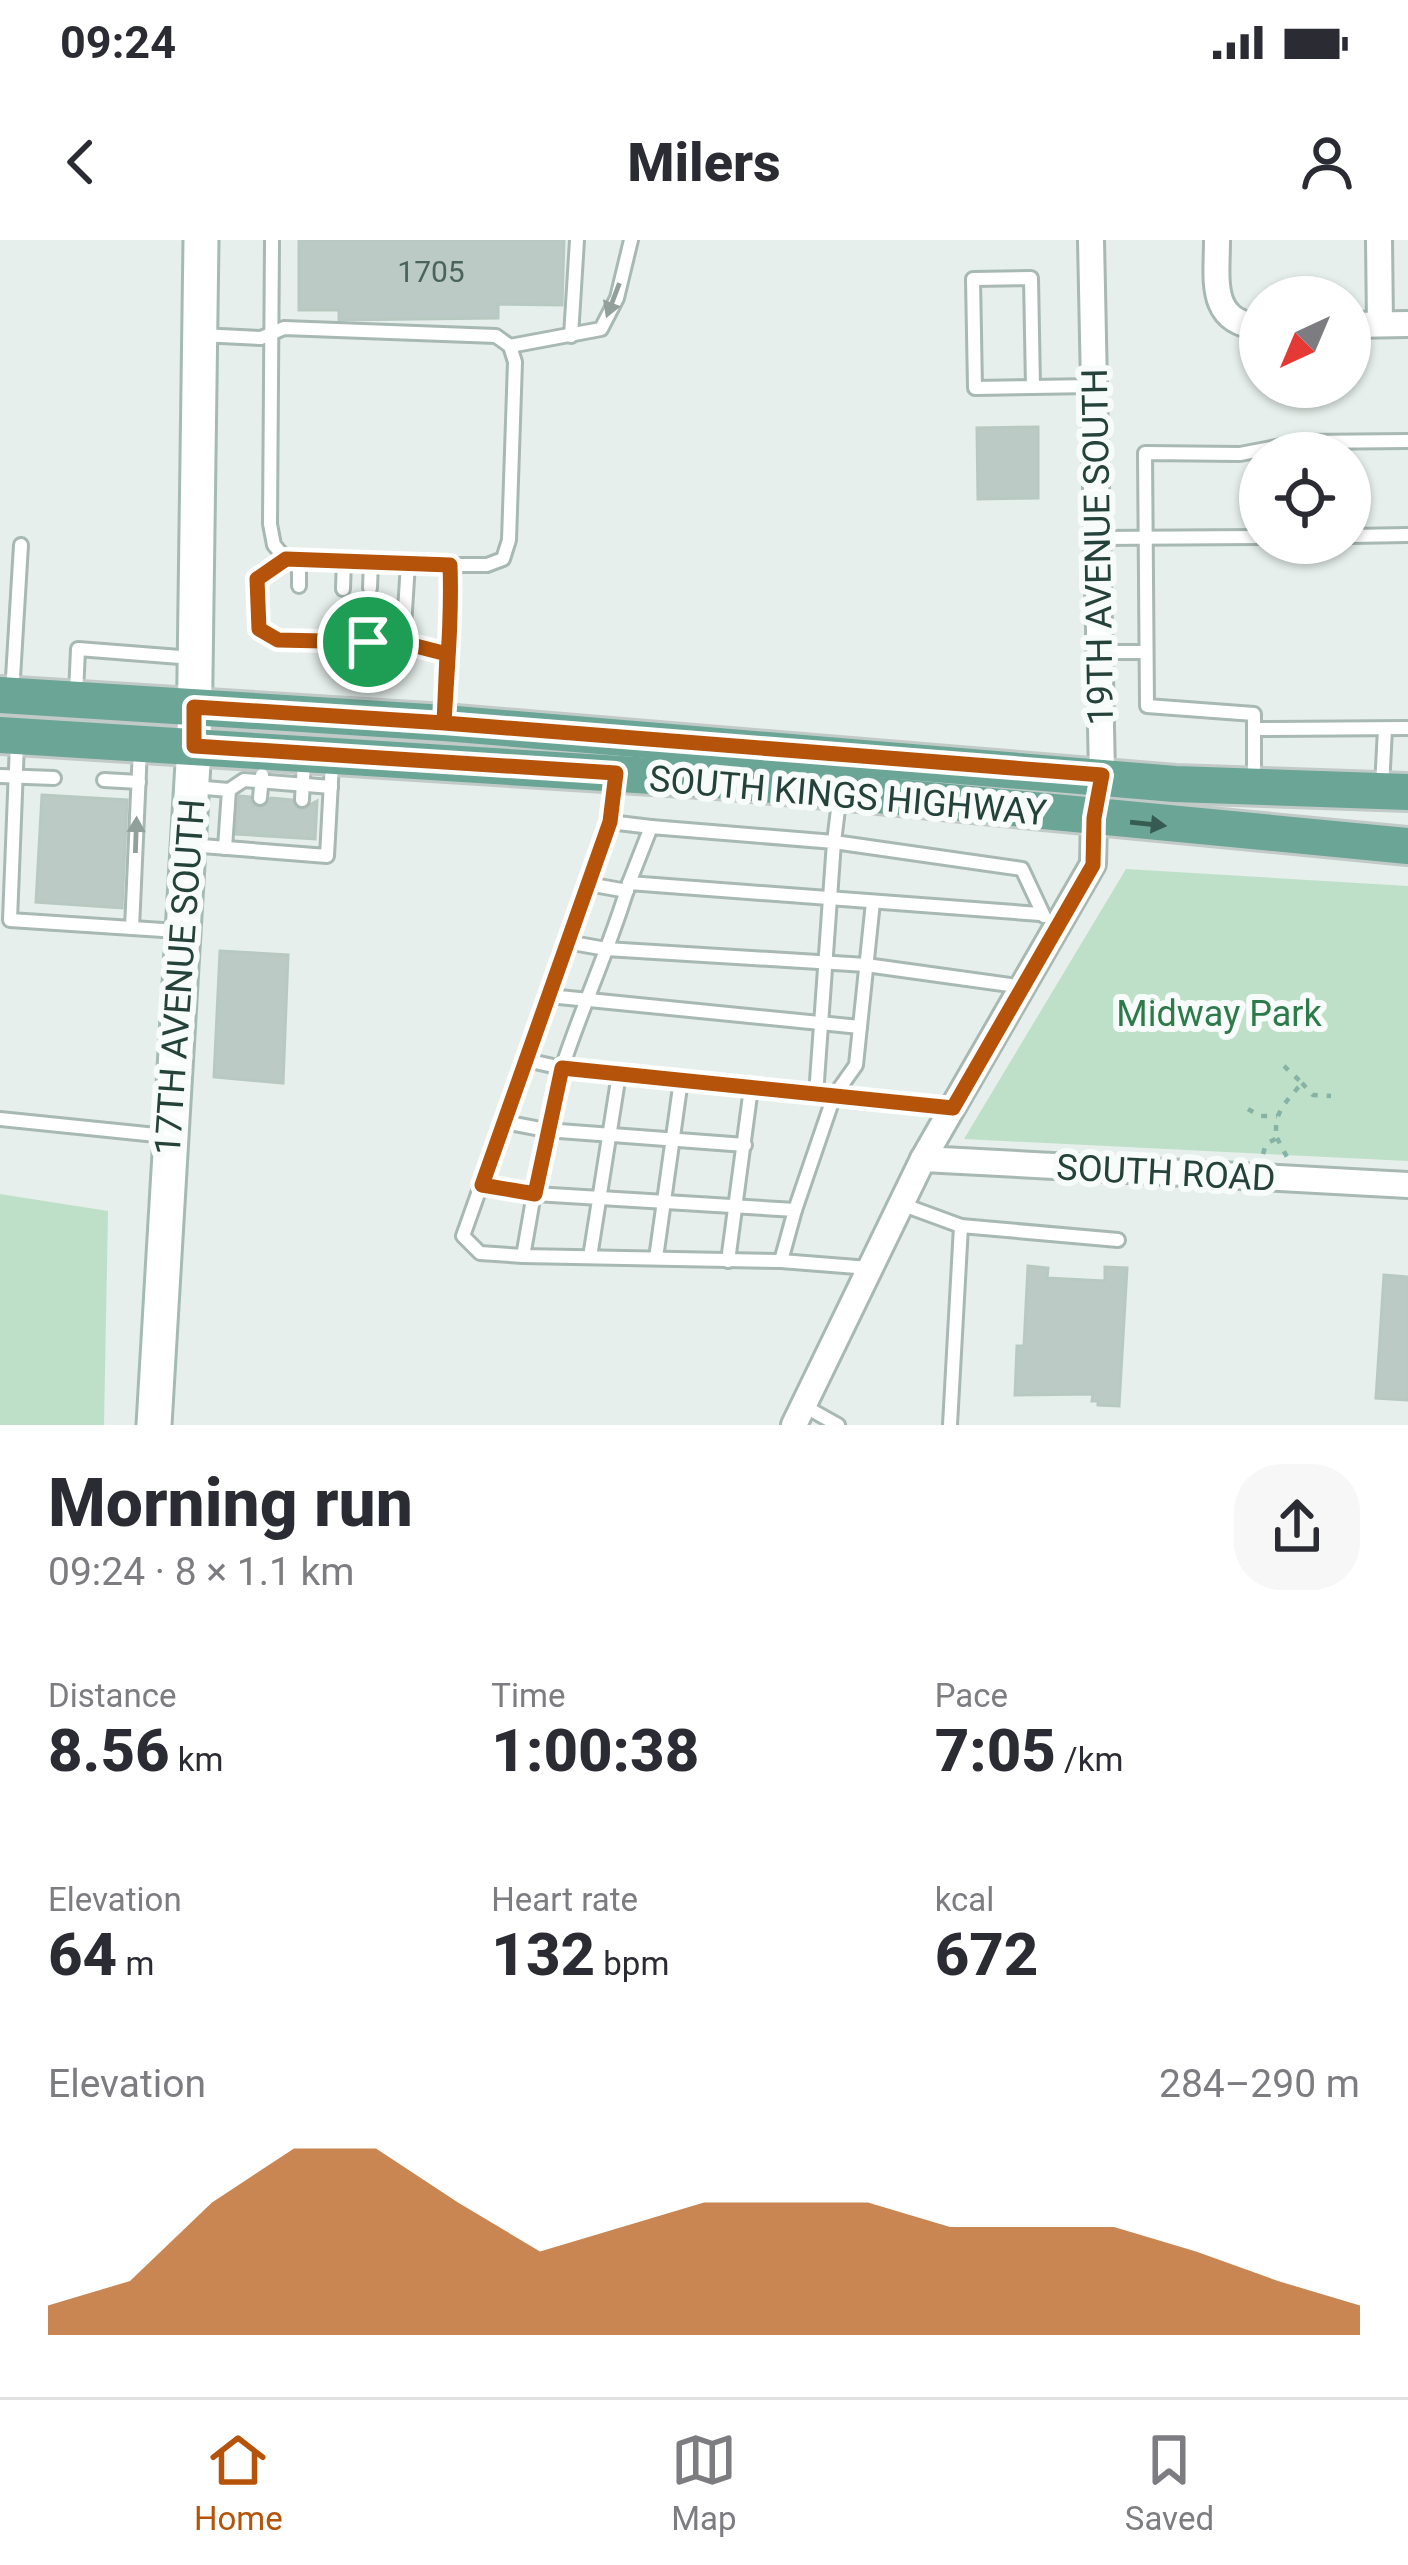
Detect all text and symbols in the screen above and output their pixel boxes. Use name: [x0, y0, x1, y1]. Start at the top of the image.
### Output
text: 09:24: [60, 16, 176, 69]
icon: back: [48, 129, 114, 195]
icon: person: [1294, 129, 1360, 195]
text: Milers: [627, 131, 781, 194]
house number: 1705: [397, 254, 465, 289]
north arrow: [1239, 276, 1371, 408]
map controls: [1239, 276, 1371, 564]
one-way arrow: [603, 282, 622, 318]
street label: 19TH AVENUE SOUTH: [1074, 368, 1122, 726]
button: locate: [1239, 432, 1371, 564]
pin: [317, 591, 419, 693]
icon: arrive: [335, 609, 401, 675]
street label: SOUTH KINGS HIGHWAY: [647, 758, 1049, 834]
street label: 17TH AVENUE SOUTH: [147, 798, 213, 1157]
one-way arrow: [1130, 814, 1167, 833]
one-way arrow: [127, 815, 146, 853]
park label: Midway Park: [1116, 993, 1322, 1035]
street label: SOUTH ROAD: [1055, 1146, 1277, 1200]
button: share: [1234, 1464, 1360, 1590]
text: Morning run: [48, 1465, 413, 1542]
text: 09:24 · 8 × 1.1 km: [48, 1549, 355, 1595]
text: Distance: [48, 1676, 176, 1715]
text: Time: [491, 1676, 565, 1715]
text: Pace: [935, 1676, 1008, 1715]
text: 8.56: [48, 1715, 170, 1786]
text: 1:00:38: [491, 1715, 699, 1786]
text: 7:05: [935, 1715, 1056, 1786]
text: km: [170, 1740, 223, 1779]
text: /km: [1056, 1740, 1123, 1779]
text: Elevation: [48, 1880, 182, 1919]
text: Heart rate: [491, 1880, 638, 1919]
text: kcal: [935, 1880, 994, 1919]
text: 64: [48, 1919, 117, 1990]
text: 132: [491, 1919, 595, 1990]
text: 672: [935, 1919, 1038, 1990]
text: m: [117, 1944, 154, 1983]
text: bpm: [595, 1944, 669, 1983]
text: Elevation: [48, 2061, 206, 2107]
text: 284–290 m: [1159, 2061, 1360, 2107]
tab: Home: [194, 2427, 283, 2538]
tab: Map: [671, 2427, 737, 2538]
tab: Saved: [1125, 2427, 1214, 2538]

